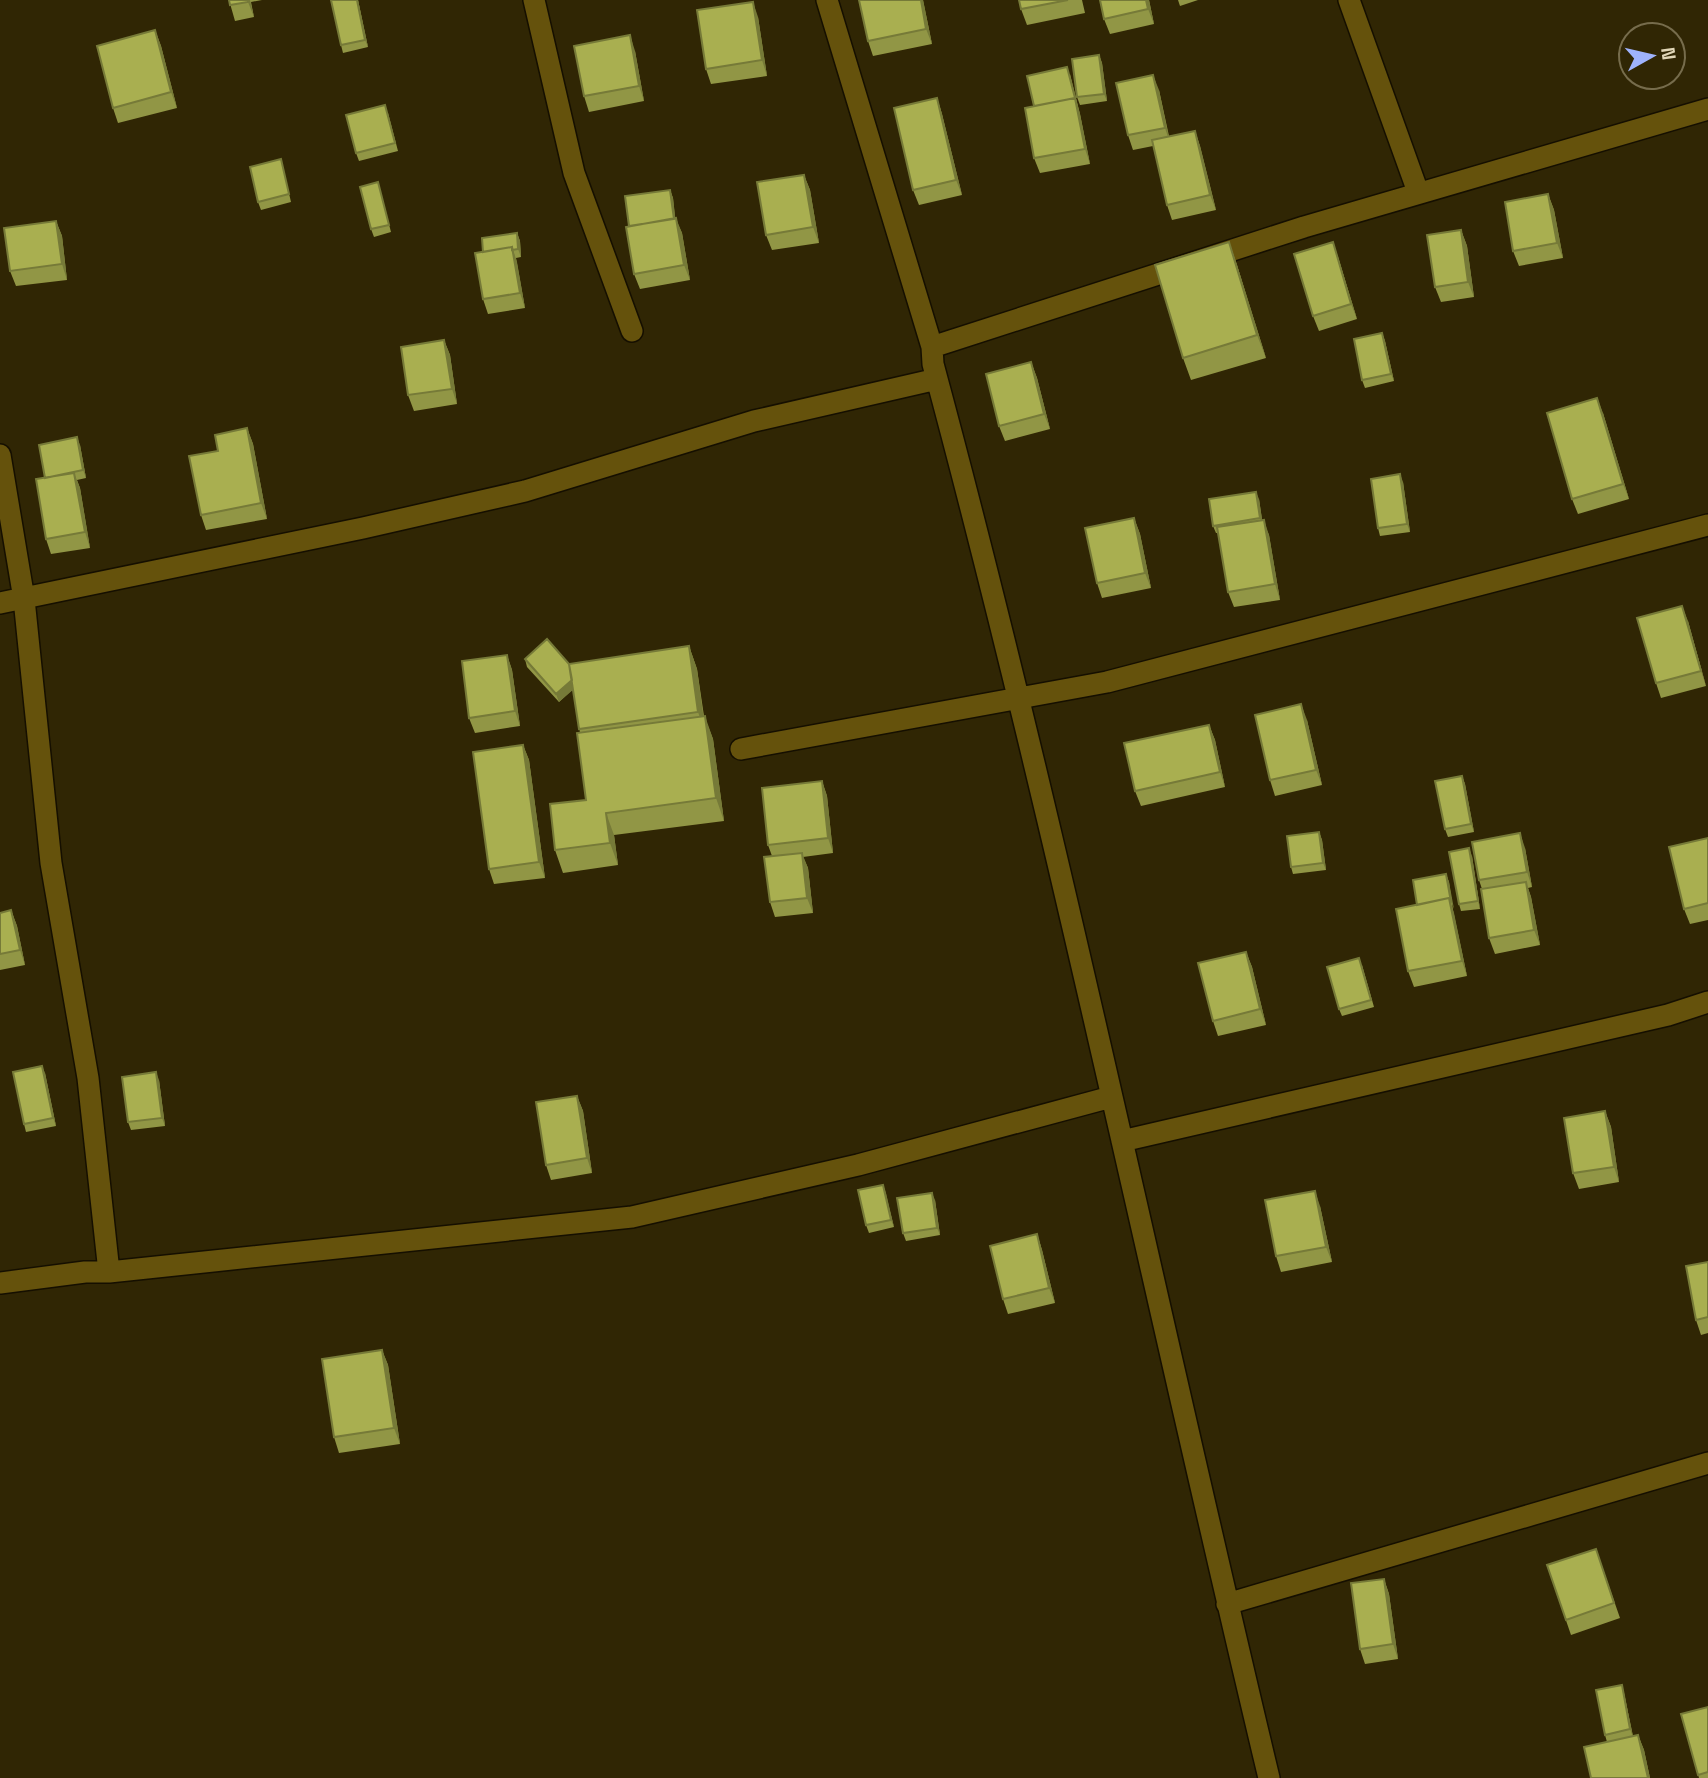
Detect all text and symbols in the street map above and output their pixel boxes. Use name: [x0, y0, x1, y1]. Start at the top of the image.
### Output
north arrow: [1617, 21, 1687, 91]
text: N: [1655, 46, 1682, 62]

